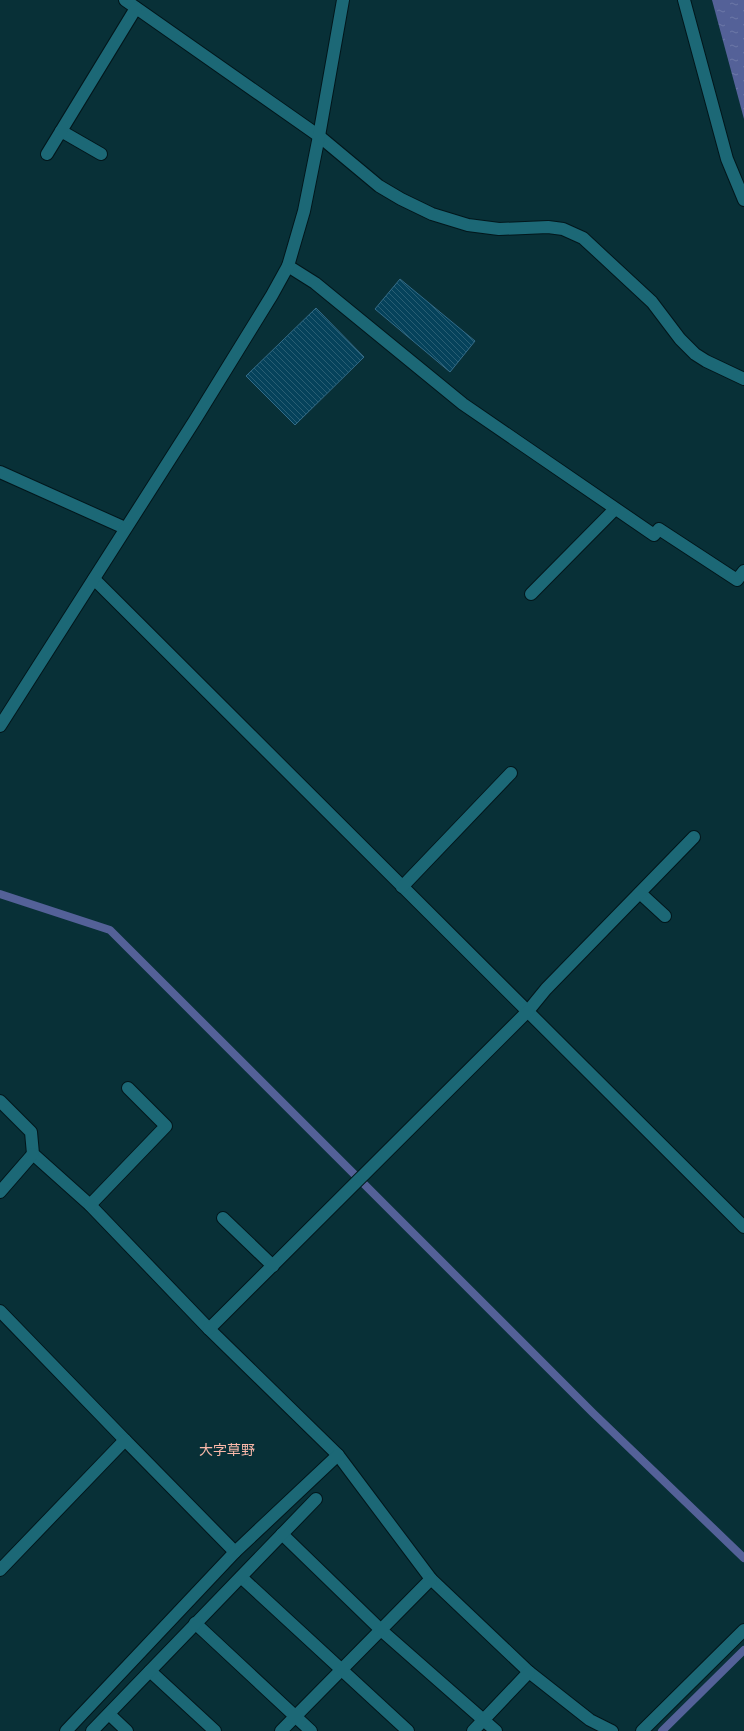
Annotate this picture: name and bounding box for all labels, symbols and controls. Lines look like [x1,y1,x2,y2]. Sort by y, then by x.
district label: 大字草野 [199,1439,255,1460]

